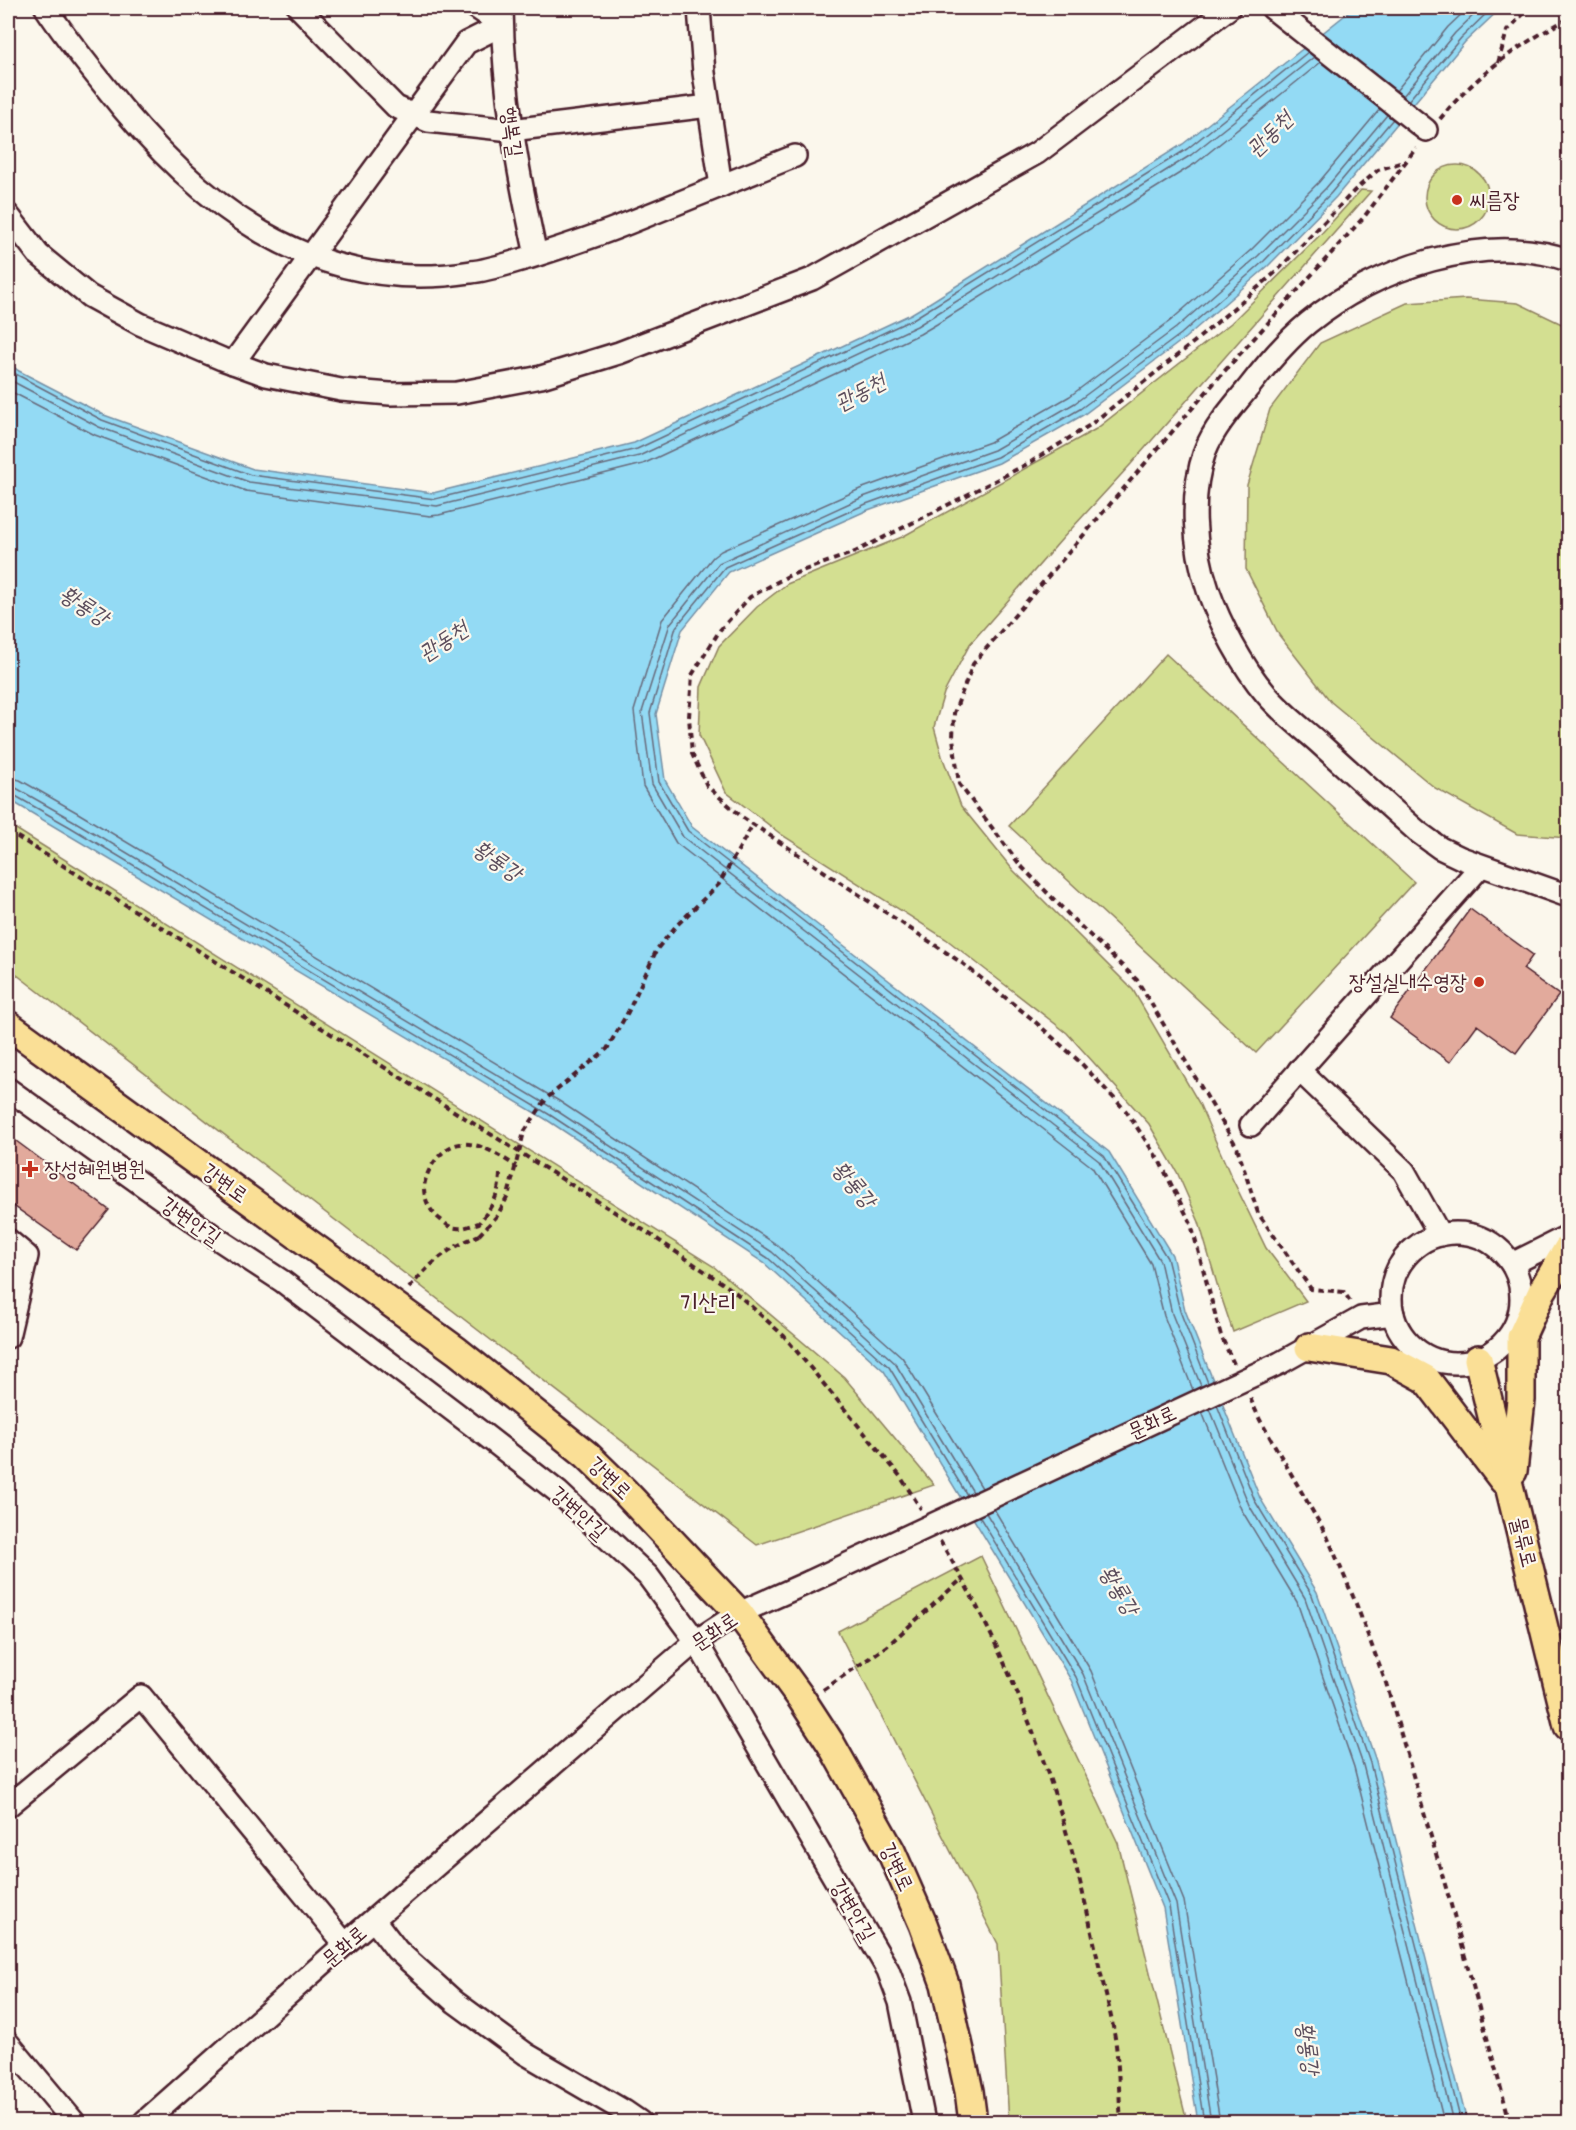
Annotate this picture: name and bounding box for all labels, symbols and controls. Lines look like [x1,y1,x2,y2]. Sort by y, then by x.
water label: 관동천 [1240,103,1302,164]
street label: 행복길 [494,105,529,159]
place label: 씨름장 [1469,186,1520,215]
marker: 씨름장 [1450,193,1464,207]
water label: 관동천 [830,365,893,418]
water label: 황룡강 [53,579,117,635]
water label: 관동천 [413,613,476,669]
water label: 황룡강 [466,833,530,890]
place label: 장설실내수영장 [1349,968,1467,997]
marker: 장설실내수영장 [1472,975,1486,989]
place label: 장성혜원병원 [44,1155,145,1184]
water label: 황룡강 [825,1155,884,1217]
street label: 강변로 [196,1157,254,1210]
marker: 장성혜원병원 [21,1160,39,1178]
street label: 강변안길 [155,1190,227,1253]
district label: 기산리 [679,1286,737,1320]
street label: 문화로 [1123,1399,1181,1446]
street label: 강변로 [581,1450,638,1506]
street label: 강변안길 [544,1480,614,1547]
street label: 물류로 [1503,1514,1544,1570]
water label: 황룡강 [1092,1560,1147,1623]
street label: 문화로 [685,1605,743,1658]
street label: 강변로 [873,1838,920,1896]
street label: 강변안길 [823,1874,882,1947]
street label: 문화로 [316,1919,373,1974]
water label: 황룡강 [1289,2020,1326,2079]

